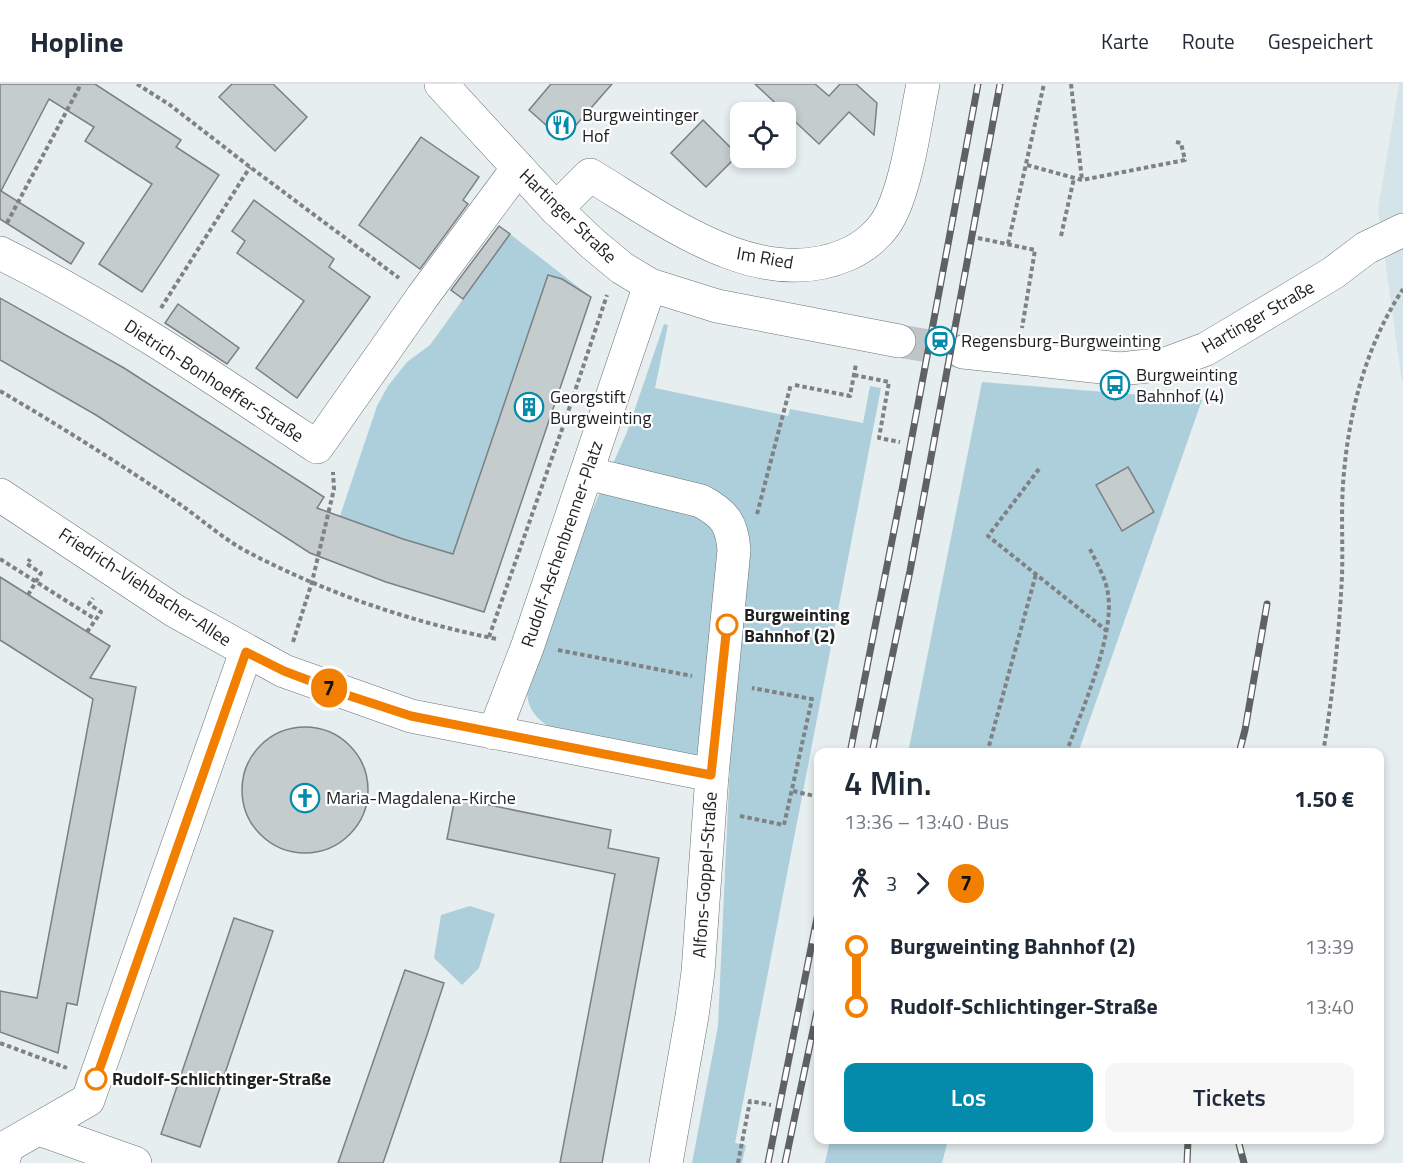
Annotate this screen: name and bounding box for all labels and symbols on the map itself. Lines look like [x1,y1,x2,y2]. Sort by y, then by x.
place label: Burgweintinger Hof [582,101,699,149]
restaurant icon: Burgweintinger Hof [545,109,577,141]
street label: Hartinger Straße [513,162,623,269]
street label: Im Ried [735,239,796,276]
street label: Hartinger Straße [1196,273,1319,360]
street label: Dietrich-Bonhoeffer-Straße [119,312,309,449]
station icon: Regensburg-Burgweinting [924,325,956,357]
place label: Regensburg-Burgweinting [961,327,1161,354]
place label: Burgweinting Bahnhof (4) [1136,361,1237,409]
bus stop icon: Burgweinting Bahnhof (4) [1099,369,1131,401]
place label: Georgstift Burgweinting [550,383,651,431]
building icon: Georgstift Burgweinting [513,391,545,423]
street label: Rudolf-Aschenbrenner-Platz [513,437,610,651]
street label: Friedrich-Viehbacher-Allee [53,520,237,653]
place label: Burgweinting Bahnhof (2) [744,601,850,649]
marker: Burgweinting Bahnhof (2) [716,614,738,636]
line badge: 7 [310,668,348,708]
church icon: Maria-Magdalena-Kirche [289,782,321,814]
place label: Maria-Magdalena-Kirche [326,784,516,811]
street label: Alfons-Goppel-Straße [685,791,724,959]
place label: Rudolf-Schlichtinger-Straße [112,1065,331,1092]
marker: Rudolf-Schlichtinger-Straße [85,1068,107,1090]

